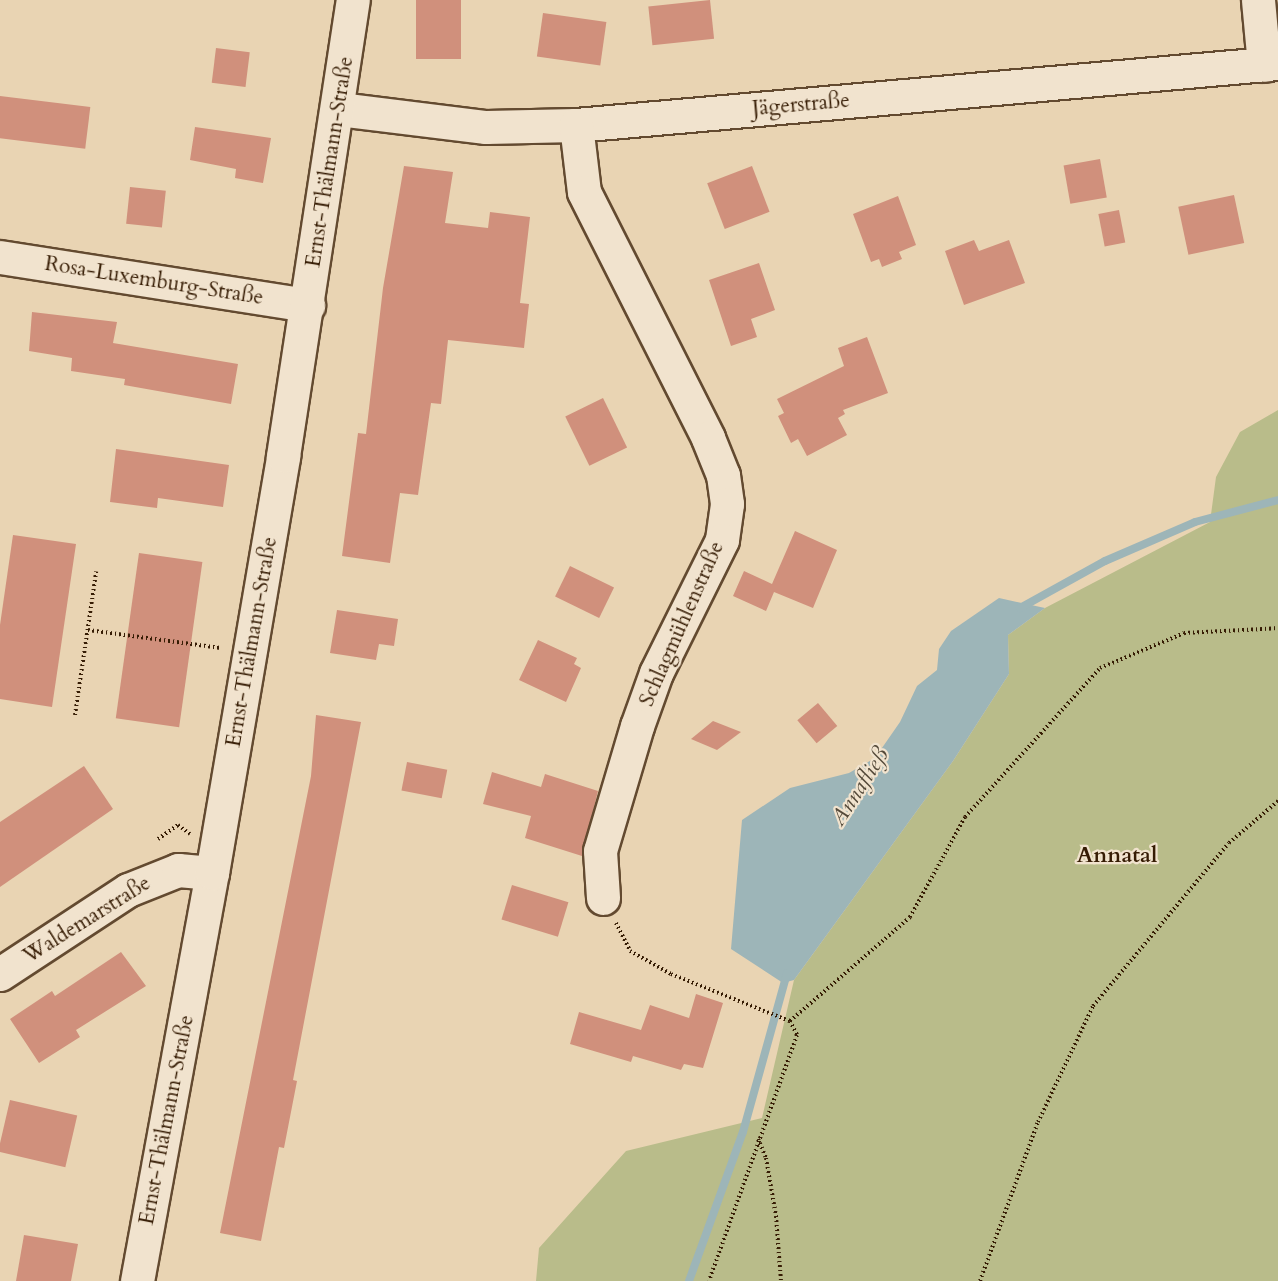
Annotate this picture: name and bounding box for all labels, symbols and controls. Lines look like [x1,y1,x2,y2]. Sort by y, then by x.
street label: Ernst-Thälmann-Straße [301,55,359,269]
street label: Jägerstraße [751,88,851,122]
street label: Rosa-Luxemburg-Straße [43,251,265,311]
street label: Ernst-Thälmann-Straße [221,535,283,749]
street label: Schlagmühlenstraße [634,538,730,710]
water label: Annafließ [825,743,895,831]
district label: Annatal [1077,843,1157,869]
street label: Waldemarstraße [19,871,155,969]
street label: Ernst-Thälmann-Straße [134,1013,200,1227]

